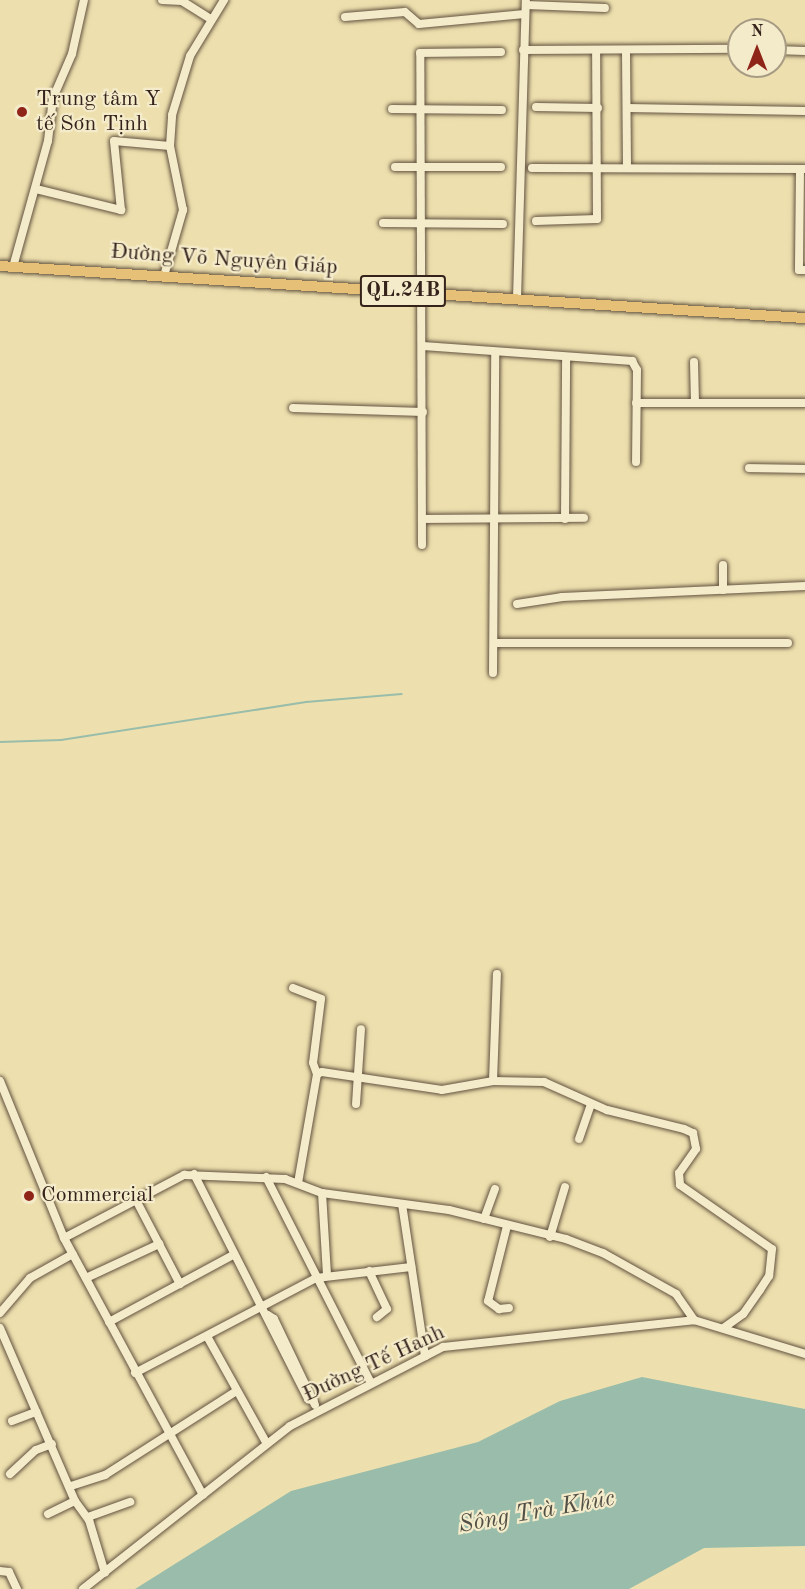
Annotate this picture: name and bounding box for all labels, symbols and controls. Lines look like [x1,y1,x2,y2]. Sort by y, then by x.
north arrow [727,18,787,78]
text: N [751,24,763,40]
place label: Trung tâm Y tế Sơn Tịnh [36,86,161,138]
marker: Trung tâm Y tế Sơn Tịnh [13,103,31,121]
street label: Đường Võ Nguyên Giáp [110,239,338,281]
road number: QL.24B [360,273,446,309]
place label: Commercial [41,1183,153,1209]
marker: Commercial [22,1189,36,1203]
street label: Đường Tế Hanh [299,1320,449,1408]
water label: Sông Trà Khúc [456,1485,618,1541]

